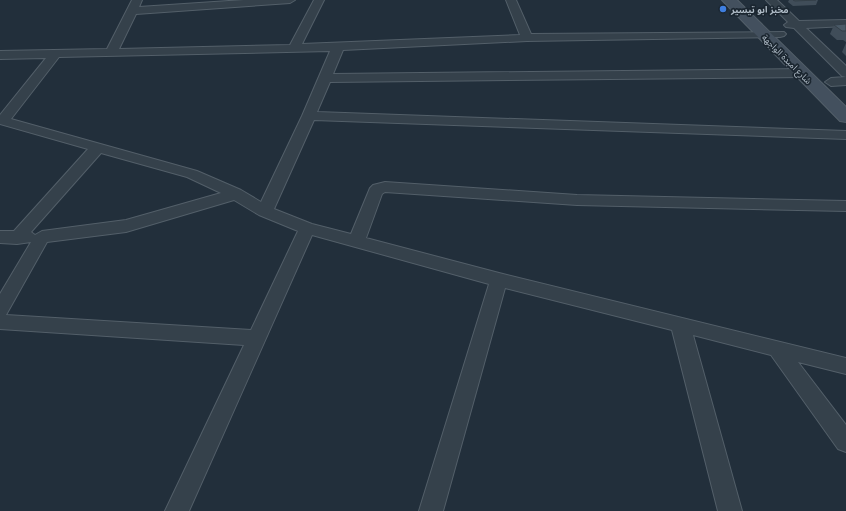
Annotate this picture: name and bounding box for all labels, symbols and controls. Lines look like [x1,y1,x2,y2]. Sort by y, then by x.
marker: مخبز ابو تيسير [718,4,728,14]
place label: مخبز ابو تيسير [730,4,789,16]
street label: شارع امبدة الواجهة [758,32,814,88]

